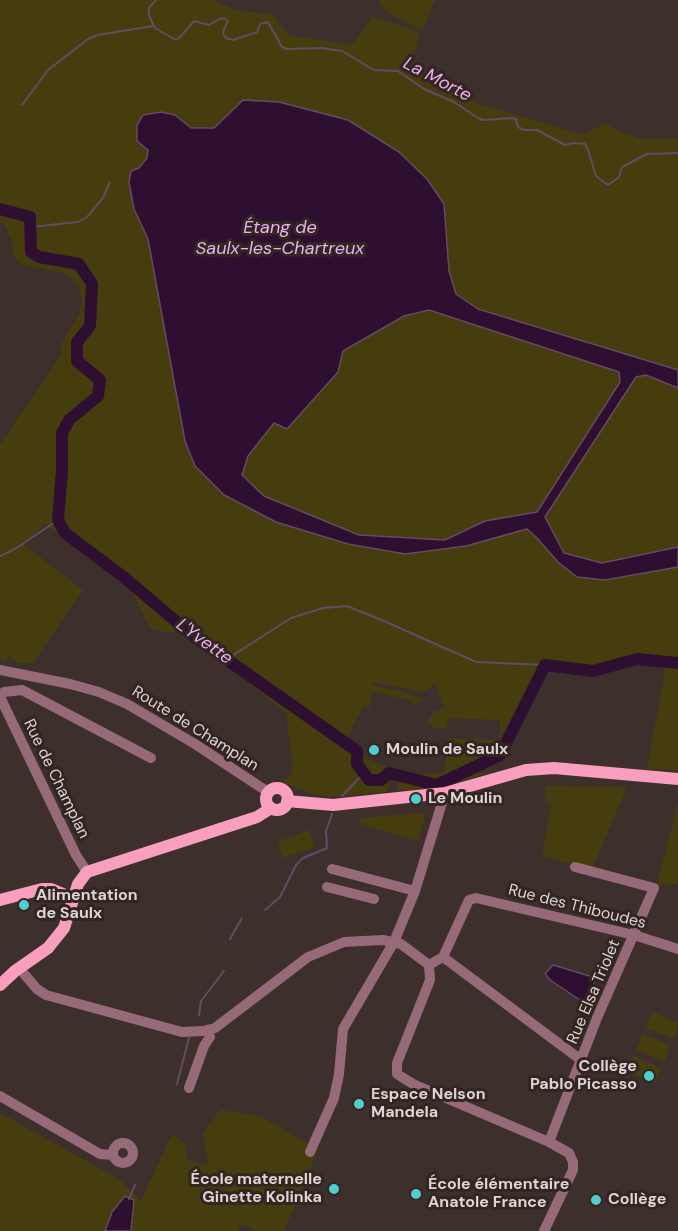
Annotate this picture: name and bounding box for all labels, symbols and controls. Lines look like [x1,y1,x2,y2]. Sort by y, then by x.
water label: La Morte [399,53,475,107]
water label: Étang de Saulx-les-Chartreux [196,217,364,260]
water label: L'Yvette [172,614,236,670]
street label: Route de Champlan [128,682,262,776]
street label: Rue de Champlan [19,716,93,842]
place label: Moulin de Saulx [386,740,508,760]
marker: Moulin de Saulx [367,743,381,757]
place label: Le Moulin [428,789,502,809]
marker: Le Moulin [409,792,423,806]
street label: Rue des Thiboudes [506,881,648,933]
place label: Alimentation de Saulx [36,886,138,924]
marker: Alimentation de Saulx [17,898,31,912]
street label: Rue Elsa Triolet [563,937,625,1047]
place label: Collège Pablo Picasso [530,1057,637,1095]
marker: Collège Pablo Picasso [642,1069,656,1083]
place label: Espace Nelson Mandela [371,1085,486,1123]
marker: Espace Nelson Mandela [352,1097,366,1111]
place label: École maternelle Ginette Kolinka [191,1170,322,1208]
place label: École élémentaire Anatole France [428,1175,569,1213]
marker: École maternelle Ginette Kolinka [327,1182,341,1196]
marker: École élémentaire Anatole France [409,1187,423,1201]
place label: Collège [608,1190,666,1210]
marker: Collège [589,1193,603,1207]

